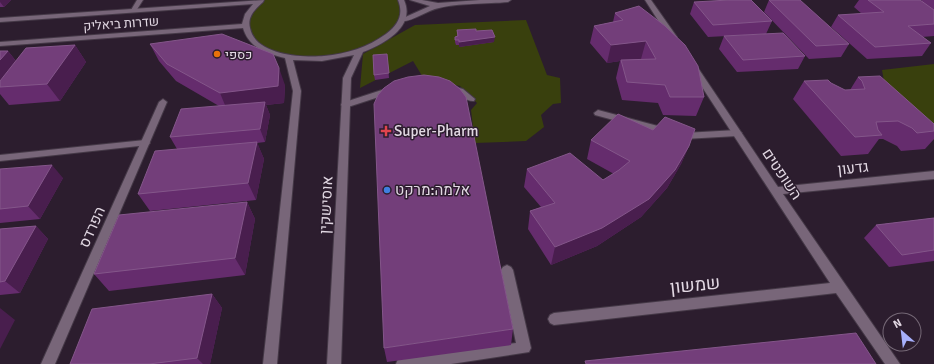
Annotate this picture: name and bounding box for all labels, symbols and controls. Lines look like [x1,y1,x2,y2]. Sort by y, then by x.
street label: שדרות ביאליק [83,13,160,35]
place label: כספי [225,47,252,63]
marker: כספי [212,49,222,59]
place label: Super-Pharm [394,122,479,140]
marker: Super-Pharm [381,126,391,136]
street label: השופטים [758,145,806,203]
street label: גדעון [837,157,870,179]
street label: אוסישקין [315,175,337,235]
place label: אלמה:מרקט [395,181,470,199]
marker: אלמה:מרקט [382,185,392,195]
street label: הפרדס [75,204,109,250]
street label: שמשון [669,271,721,299]
north arrow [882,312,922,352]
text: N [891,316,904,331]

